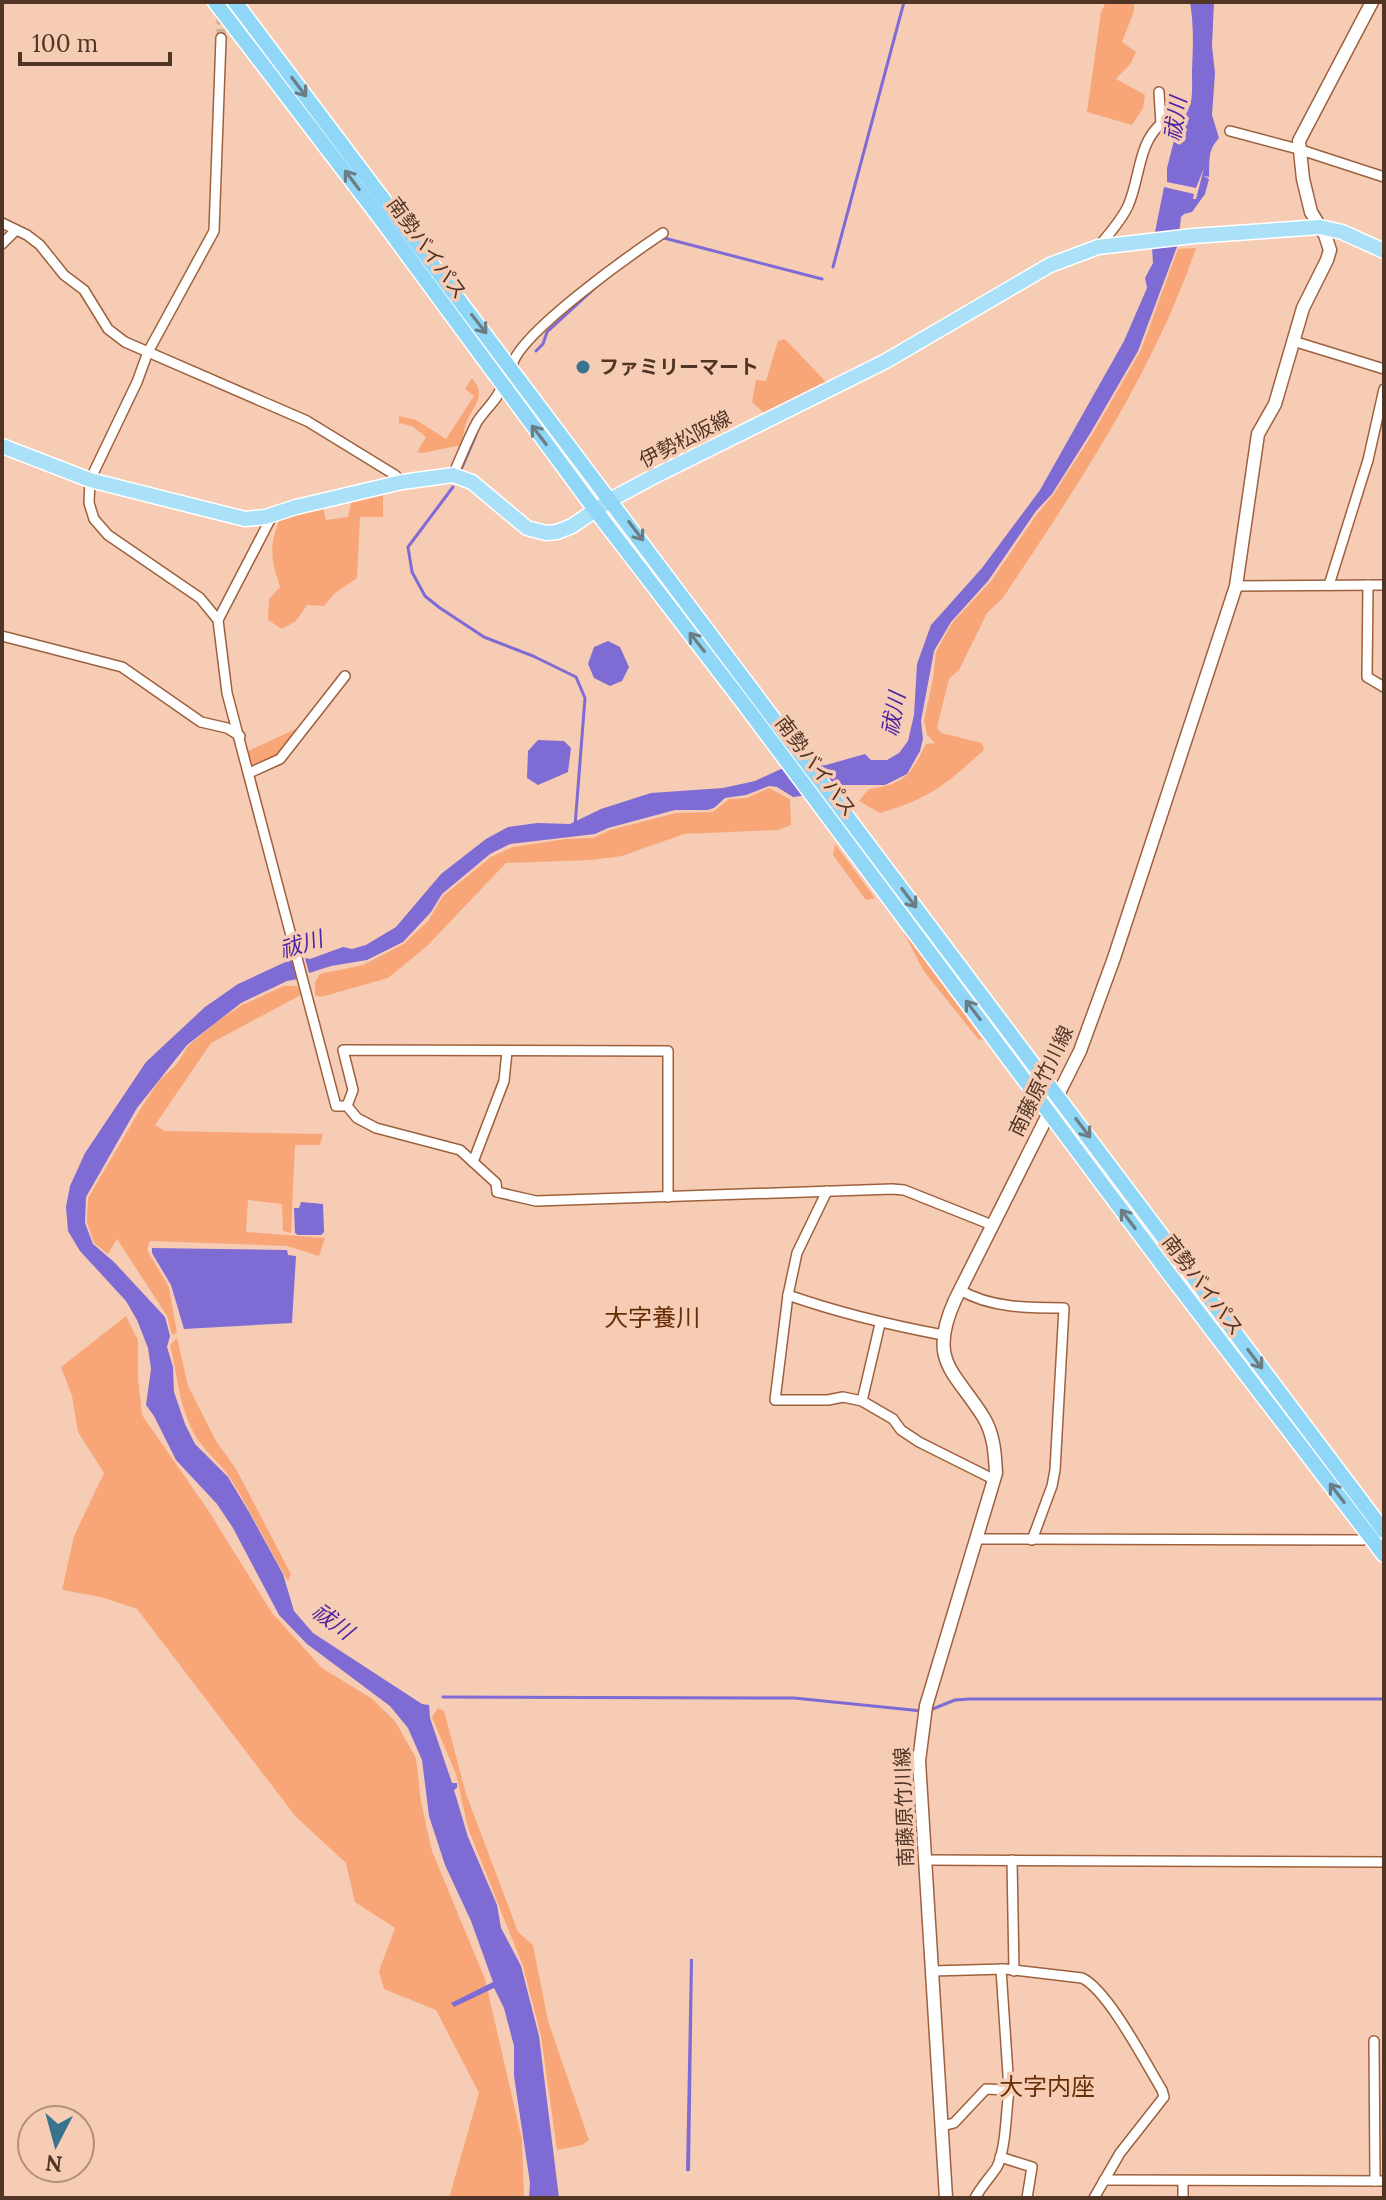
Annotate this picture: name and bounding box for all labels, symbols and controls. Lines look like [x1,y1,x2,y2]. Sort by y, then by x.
scale bar [20,16,170,66]
text: 100 m [32,28,98,59]
one-way arrow [290,76,307,97]
water label: 祓川 [1158,93,1192,143]
one-way arrow [344,170,360,192]
street label: 南勢バイパス [382,192,473,303]
one-way arrow [471,313,488,334]
place label: ファミリーマート [599,354,759,379]
marker: ファミリーマート [574,358,592,376]
street label: 伊勢松阪線 [635,405,735,472]
one-way arrow [531,425,548,446]
one-way arrow [627,520,644,541]
one-way arrow [688,632,705,653]
water label: 祓川 [875,688,911,738]
street label: 南勢バイパス [770,710,862,821]
one-way arrow [901,887,918,908]
water label: 祓川 [276,924,328,964]
one-way arrow [965,1000,982,1021]
street label: 南藤原竹川線 [1003,1021,1078,1140]
one-way arrow [1074,1117,1091,1138]
one-way arrow [1120,1208,1137,1230]
street label: 南勢バイパス [1157,1229,1249,1340]
district label: 大字養川 [604,1302,700,1333]
one-way arrow [1247,1348,1264,1369]
one-way arrow [1328,1482,1345,1504]
water label: 祓川 [307,1597,361,1646]
street label: 南藤原竹川線 [889,1747,918,1867]
district label: 大字内座 [999,2071,1095,2102]
north arrow [16,2104,96,2184]
text: N [44,2149,64,2179]

